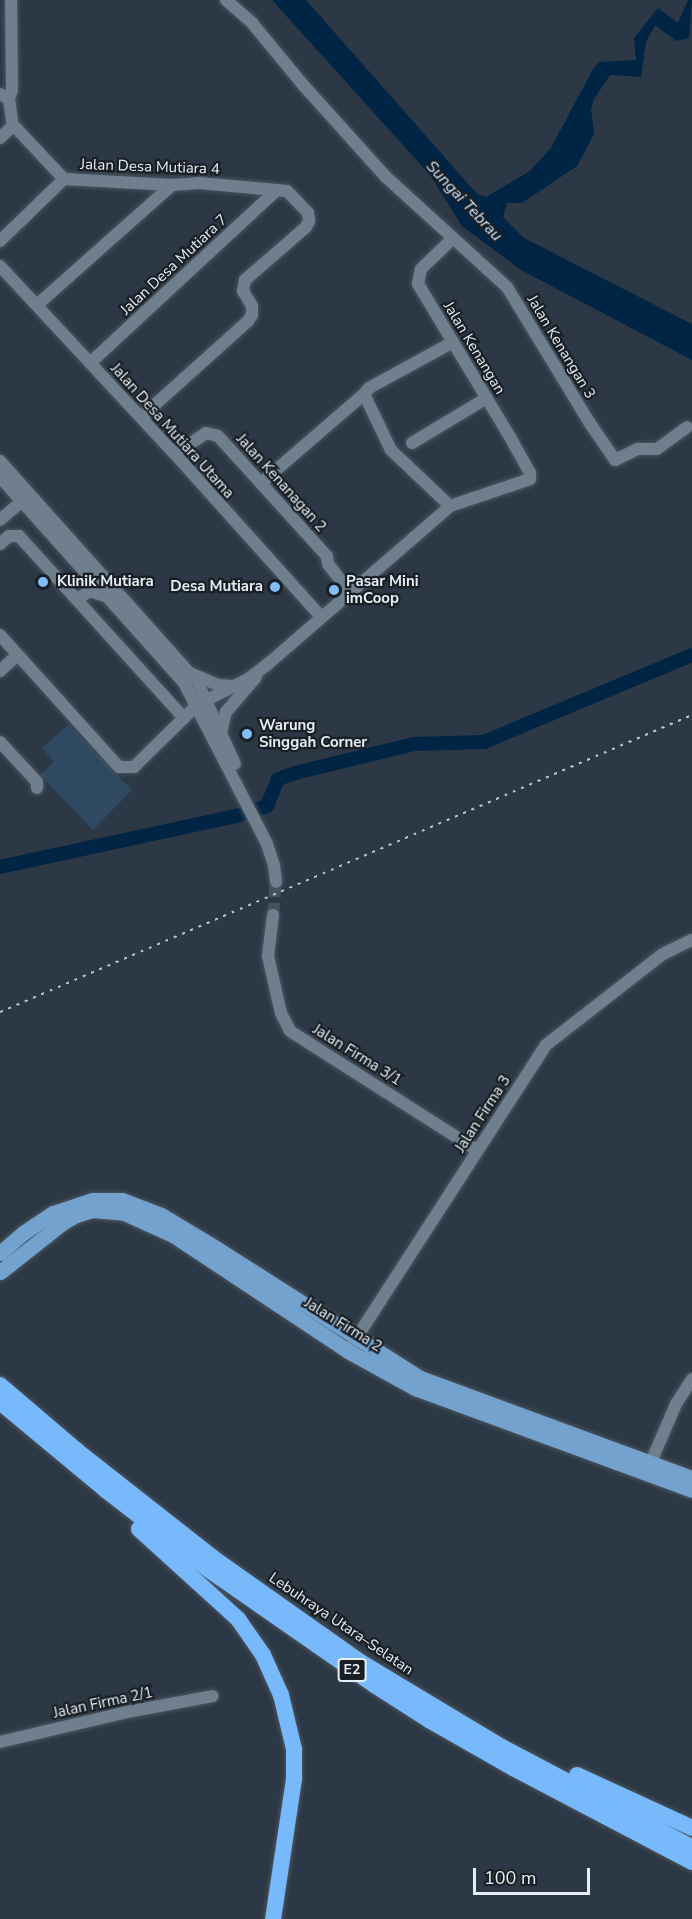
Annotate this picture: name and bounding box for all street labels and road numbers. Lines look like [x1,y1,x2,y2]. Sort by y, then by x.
street label: Jalan Desa Mutiara 4 [80,156,220,178]
street label: Jalan Desa Mutiara 7 [117,211,231,319]
street label: Jalan Kenangan 3 [523,292,599,402]
street label: Jalan Kenangan [439,298,509,398]
street label: Jalan Desa Mutiara Utama [107,360,237,502]
street label: Jalan Kenanagan 2 [232,430,330,536]
street label: Jalan Firma 3/1 [309,1020,405,1090]
street label: Jalan Firma 3 [451,1072,515,1156]
street label: Jalan Firma 2 [301,1294,385,1356]
street label: Lebuhraya Utara–Selatan [265,1569,417,1679]
road number: E2 [337,1659,367,1681]
street label: Jalan Firma 2/1 [51,1684,155,1722]

